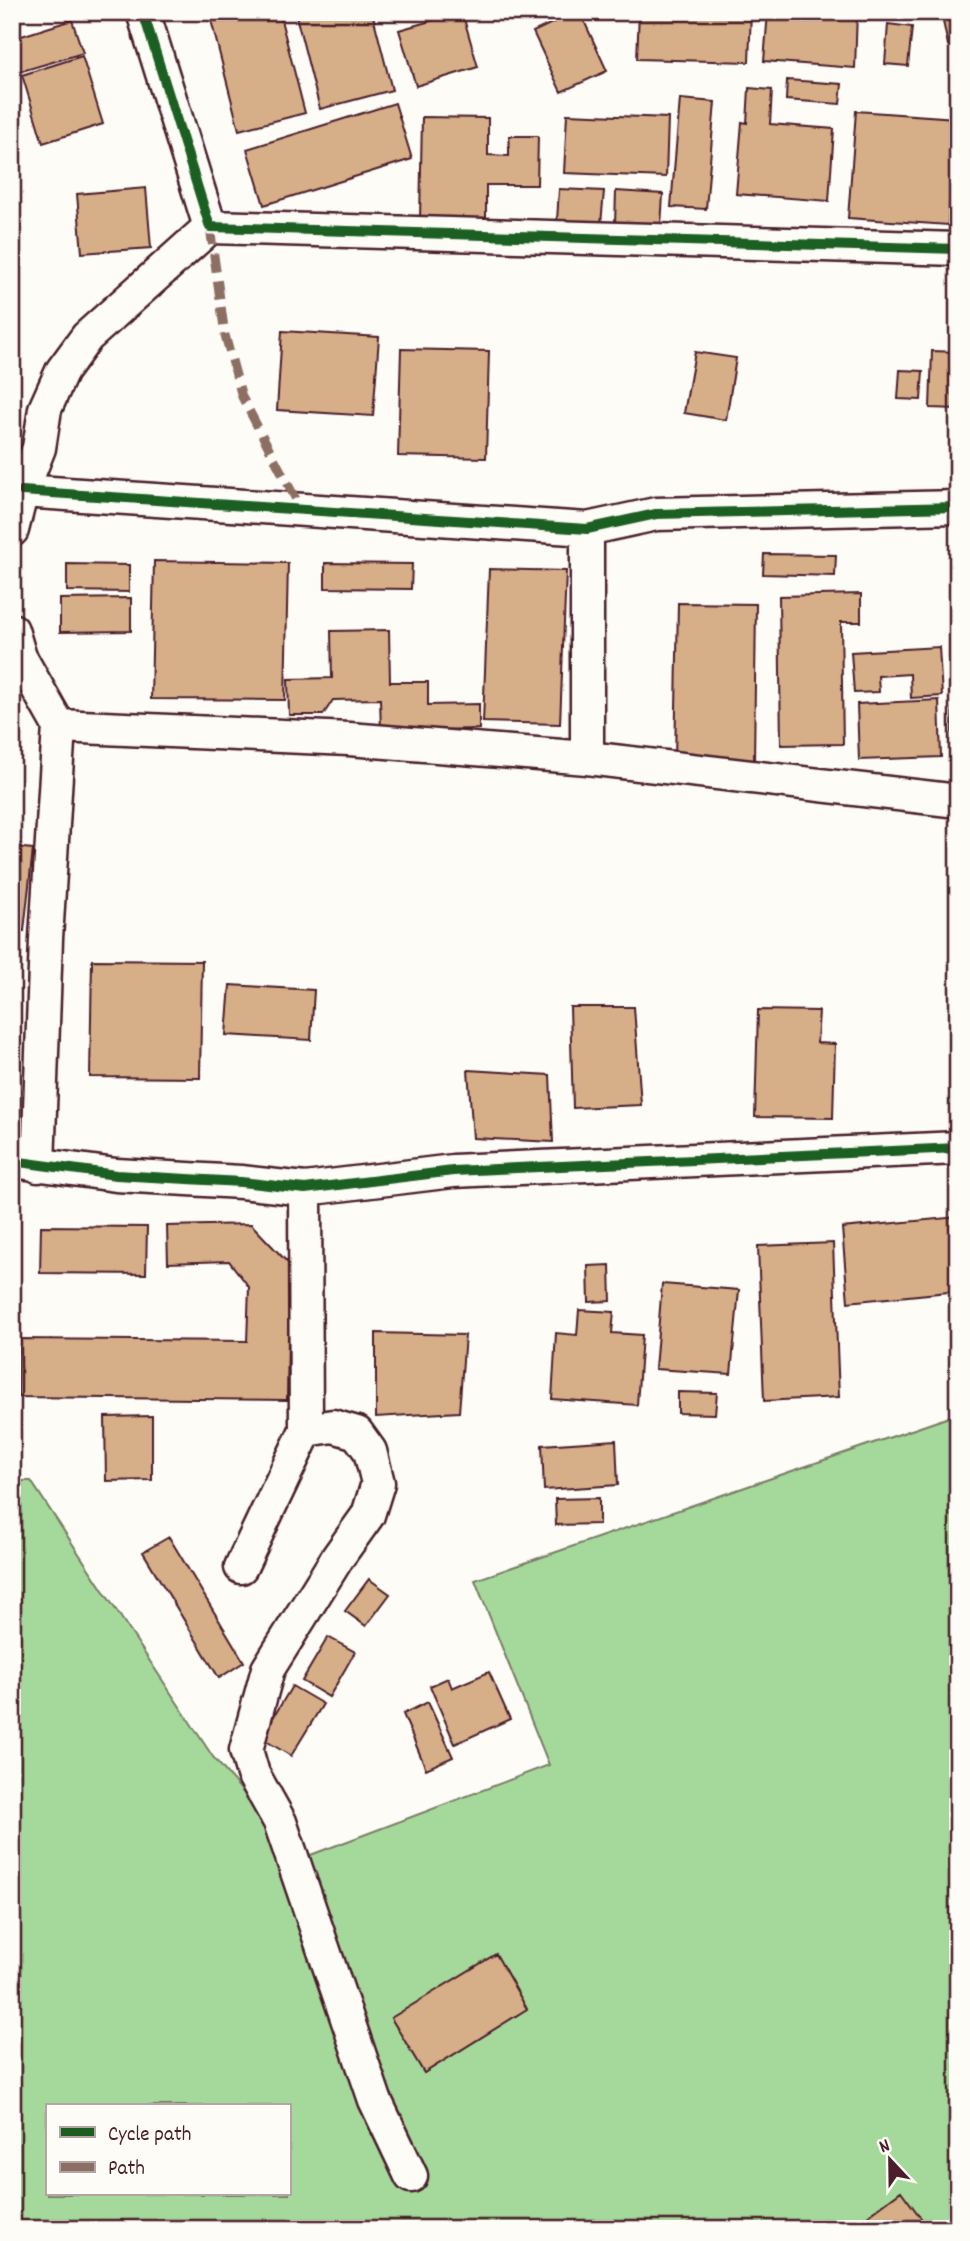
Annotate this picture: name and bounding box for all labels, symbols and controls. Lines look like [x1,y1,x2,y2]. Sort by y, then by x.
legend [46,2104,290,2196]
text: Cycle path [108,2121,191,2151]
north arrow [855,2126,925,2196]
text: N [876,2133,894,2162]
text: Path [108,2155,145,2185]

